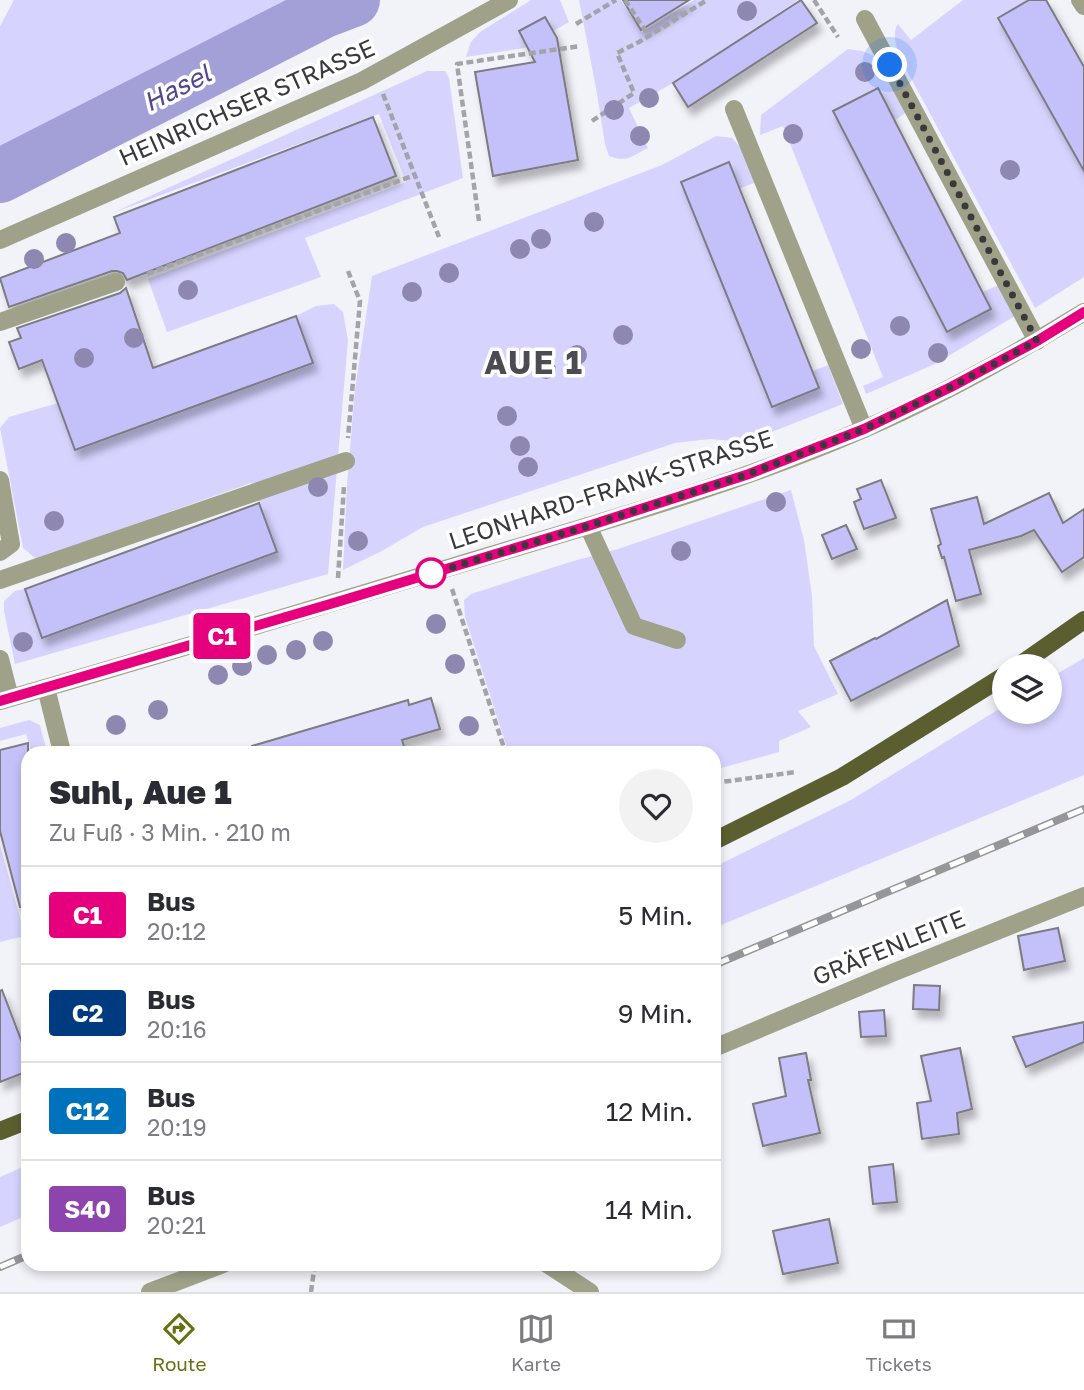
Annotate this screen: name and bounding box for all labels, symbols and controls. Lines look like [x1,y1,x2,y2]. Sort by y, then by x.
street label: HEINRICHSER STRASSE [114,32,379,171]
your location [872,47,907,82]
water label: Hasel [138,57,217,118]
district label: AUE 1 [484,343,584,381]
street label: LEONHARD-FRANK-STRASSE [445,422,776,555]
unlabelled marker [416,558,446,588]
line badge: C1 [190,613,254,659]
text: C1 [207,621,237,650]
map controls [992,654,1062,724]
button: layers [992,654,1062,724]
button: heart [619,769,693,843]
text: Suhl, Aue 1 [49,772,232,811]
text: Zu Fuß · 3 Min. · 210 m [49,818,291,846]
text: Bus [147,886,195,917]
text: C1 [73,900,102,929]
text: 5 Min. [618,900,693,931]
street label: GRÄFENLEITE [808,903,969,990]
text: 20:12 [147,917,206,945]
text: Bus [147,984,195,1015]
text: C2 [72,998,103,1027]
text: 9 Min. [618,998,693,1029]
text: 20:16 [147,1015,207,1043]
text: Bus [147,1082,195,1113]
text: C12 [65,1096,110,1125]
text: 12 Min. [606,1096,693,1127]
text: 20:19 [147,1113,207,1141]
text: Bus [147,1180,195,1211]
text: S40 [64,1194,111,1223]
text: 14 Min. [605,1194,693,1225]
text: 20:21 [147,1211,206,1239]
tab: Route [152,1310,206,1375]
tab: Karte [511,1310,561,1375]
tab: Tickets [865,1310,932,1375]

